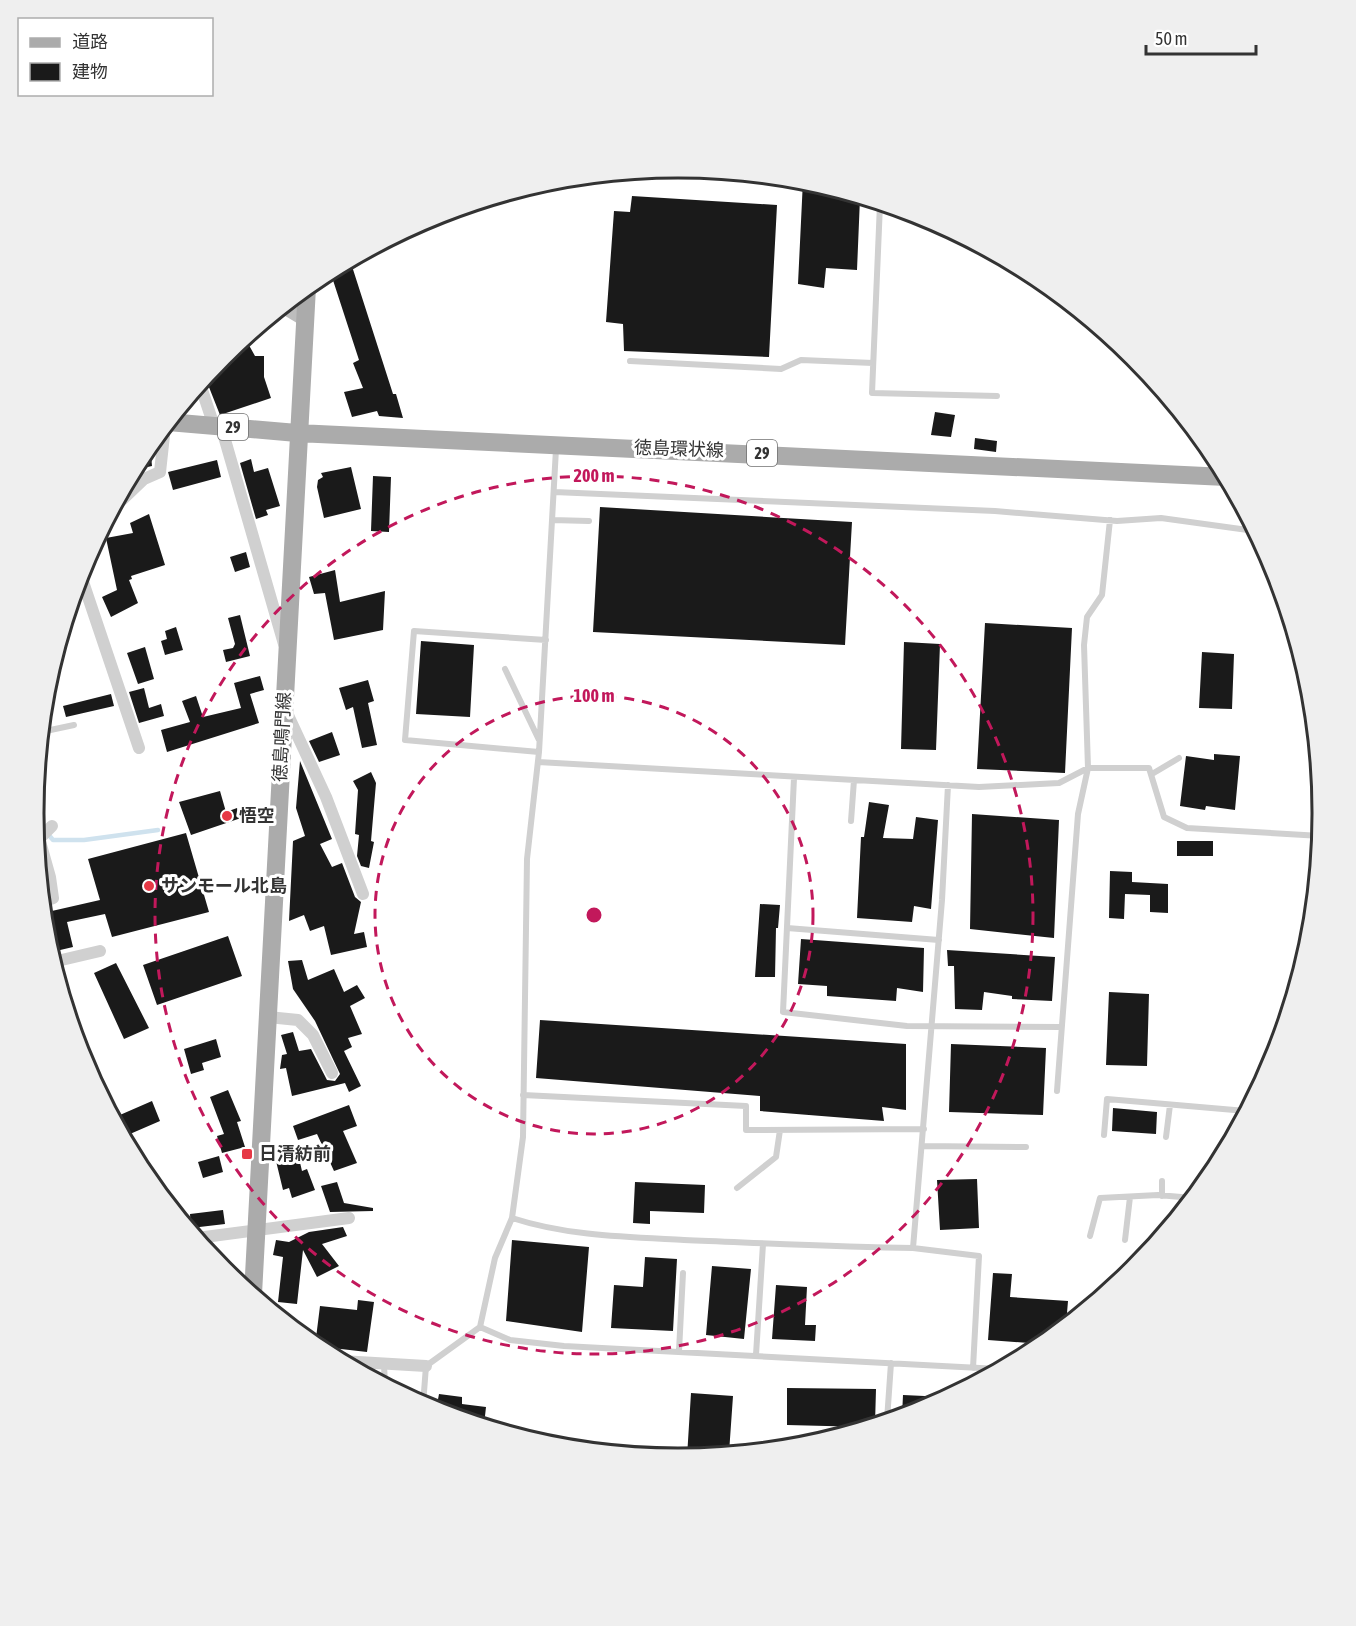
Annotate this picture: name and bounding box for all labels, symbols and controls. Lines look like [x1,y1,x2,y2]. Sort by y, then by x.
legend [18,18,213,96]
scale bar [1146,18,1256,56]
text: 50 m [1155,28,1187,49]
text: 道路 [72,31,108,52]
text: 建物 [72,61,108,82]
road number: 29 [218,414,248,440]
street label: 徳島環状線 [634,436,724,461]
road number: 29 [747,440,777,466]
text: 200 m [574,465,614,486]
text: 100 m [574,685,614,706]
street label: 徳島鳴門線 [269,691,294,782]
place label: 悟空 [239,805,275,826]
marker: 悟空 [220,809,234,823]
place label: サンモール北島 [161,875,287,896]
marker: サンモール北島 [142,879,156,893]
centre of rings [584,905,604,925]
place label: 日清紡前 [259,1143,331,1164]
marker: 日清紡前 [240,1147,254,1161]

